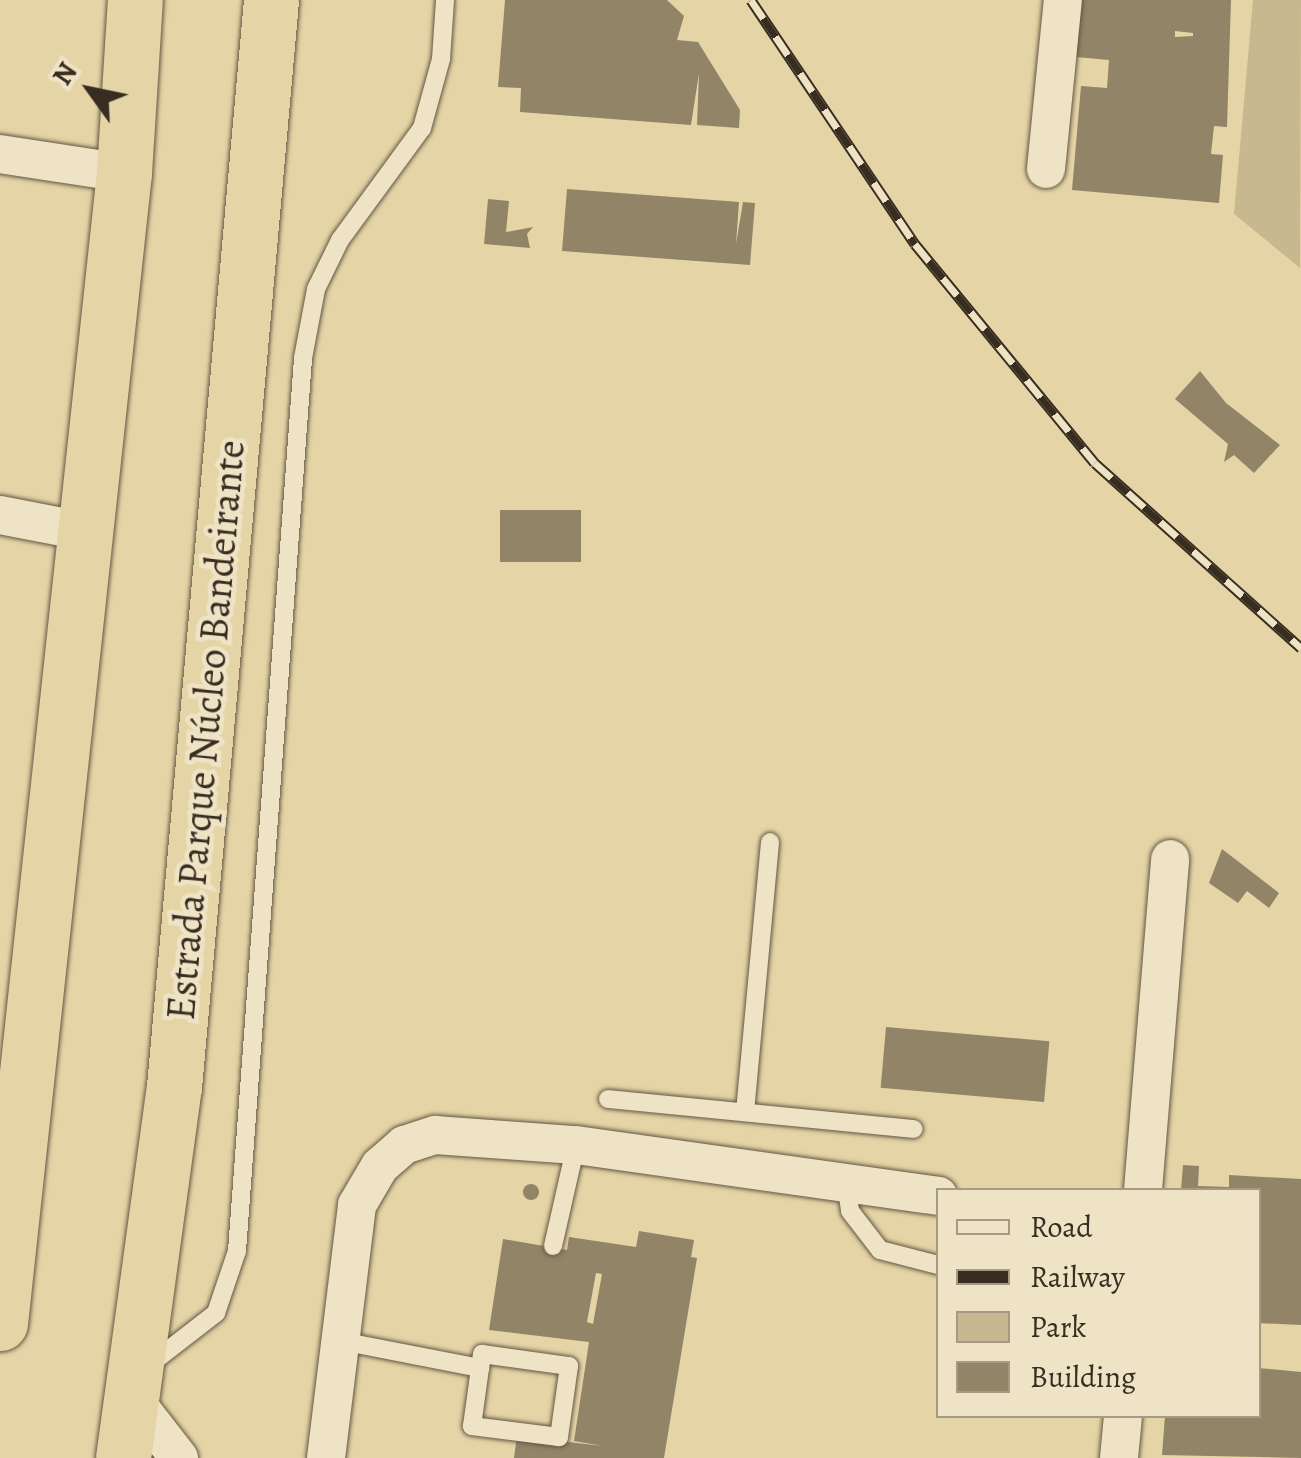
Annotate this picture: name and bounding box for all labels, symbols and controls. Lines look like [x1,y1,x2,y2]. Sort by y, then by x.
north arrow [40,40,140,140]
text: N [43,55,86,93]
street label: Estrada Parque Núcleo Bandeirante [157,438,255,1022]
legend [936,1188,1261,1418]
text: Road [1030,1207,1092,1247]
text: Railway [1030,1257,1125,1297]
text: Park [1030,1307,1086,1347]
text: Building [1030,1357,1136,1397]

